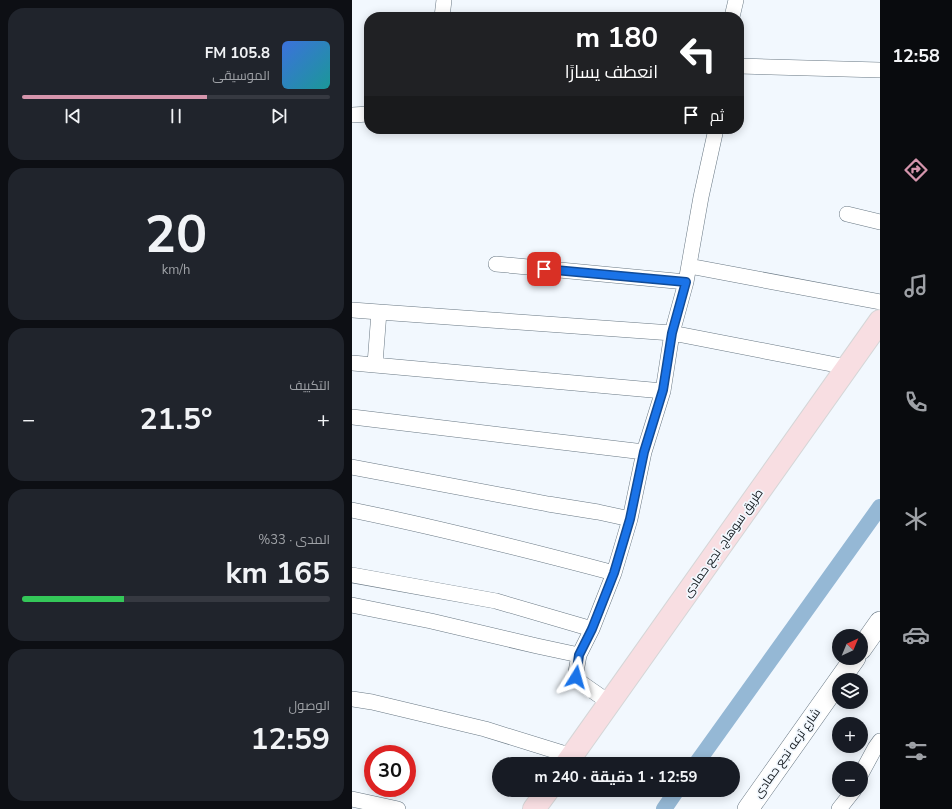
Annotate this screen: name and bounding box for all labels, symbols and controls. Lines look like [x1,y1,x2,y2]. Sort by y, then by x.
text: 180 m [575,19,658,57]
icon: left [672,28,724,80]
text: 105.8 FM [205,43,270,63]
text: 12:58 [892,44,940,68]
text: انعطف يسارًا [565,60,658,84]
text: الموسيقى [212,67,270,85]
icon: arrive [680,104,702,126]
icon: previous [62,105,84,127]
icon: pause [165,105,187,127]
icon: next [268,105,290,127]
text: ثم [710,106,724,126]
icon: directions [902,156,930,184]
text: 20 [145,199,207,270]
pin [527,252,561,286]
icon: arrive [533,258,555,280]
text: km/h [162,261,190,279]
icon: music [902,272,930,300]
text: التكييف [289,377,330,395]
icon: phone [902,388,930,416]
text: 21.5° [140,399,212,440]
text: − [22,405,35,435]
text: + [317,405,330,435]
street label: طريق سوهاج, نجع حمادى [679,485,767,601]
icon: climate [902,505,930,533]
text: المدى · 33% [258,531,330,549]
text: 165 km [226,553,330,594]
icon: car [902,621,930,649]
north arrow [832,629,868,665]
map controls [832,629,868,797]
position arrow [555,656,597,698]
button: layers [832,673,868,709]
text: الوصول [289,697,330,715]
street label: شارع ترعه نجع حمادى [750,705,824,801]
button: + [832,717,868,753]
text: 12:59 [251,719,330,760]
icon: filters [902,737,930,765]
speed limit sign: 30 [364,745,416,797]
button: − [832,761,868,797]
text: 12:59 · 1 دقيقة · 240 m [534,767,698,787]

